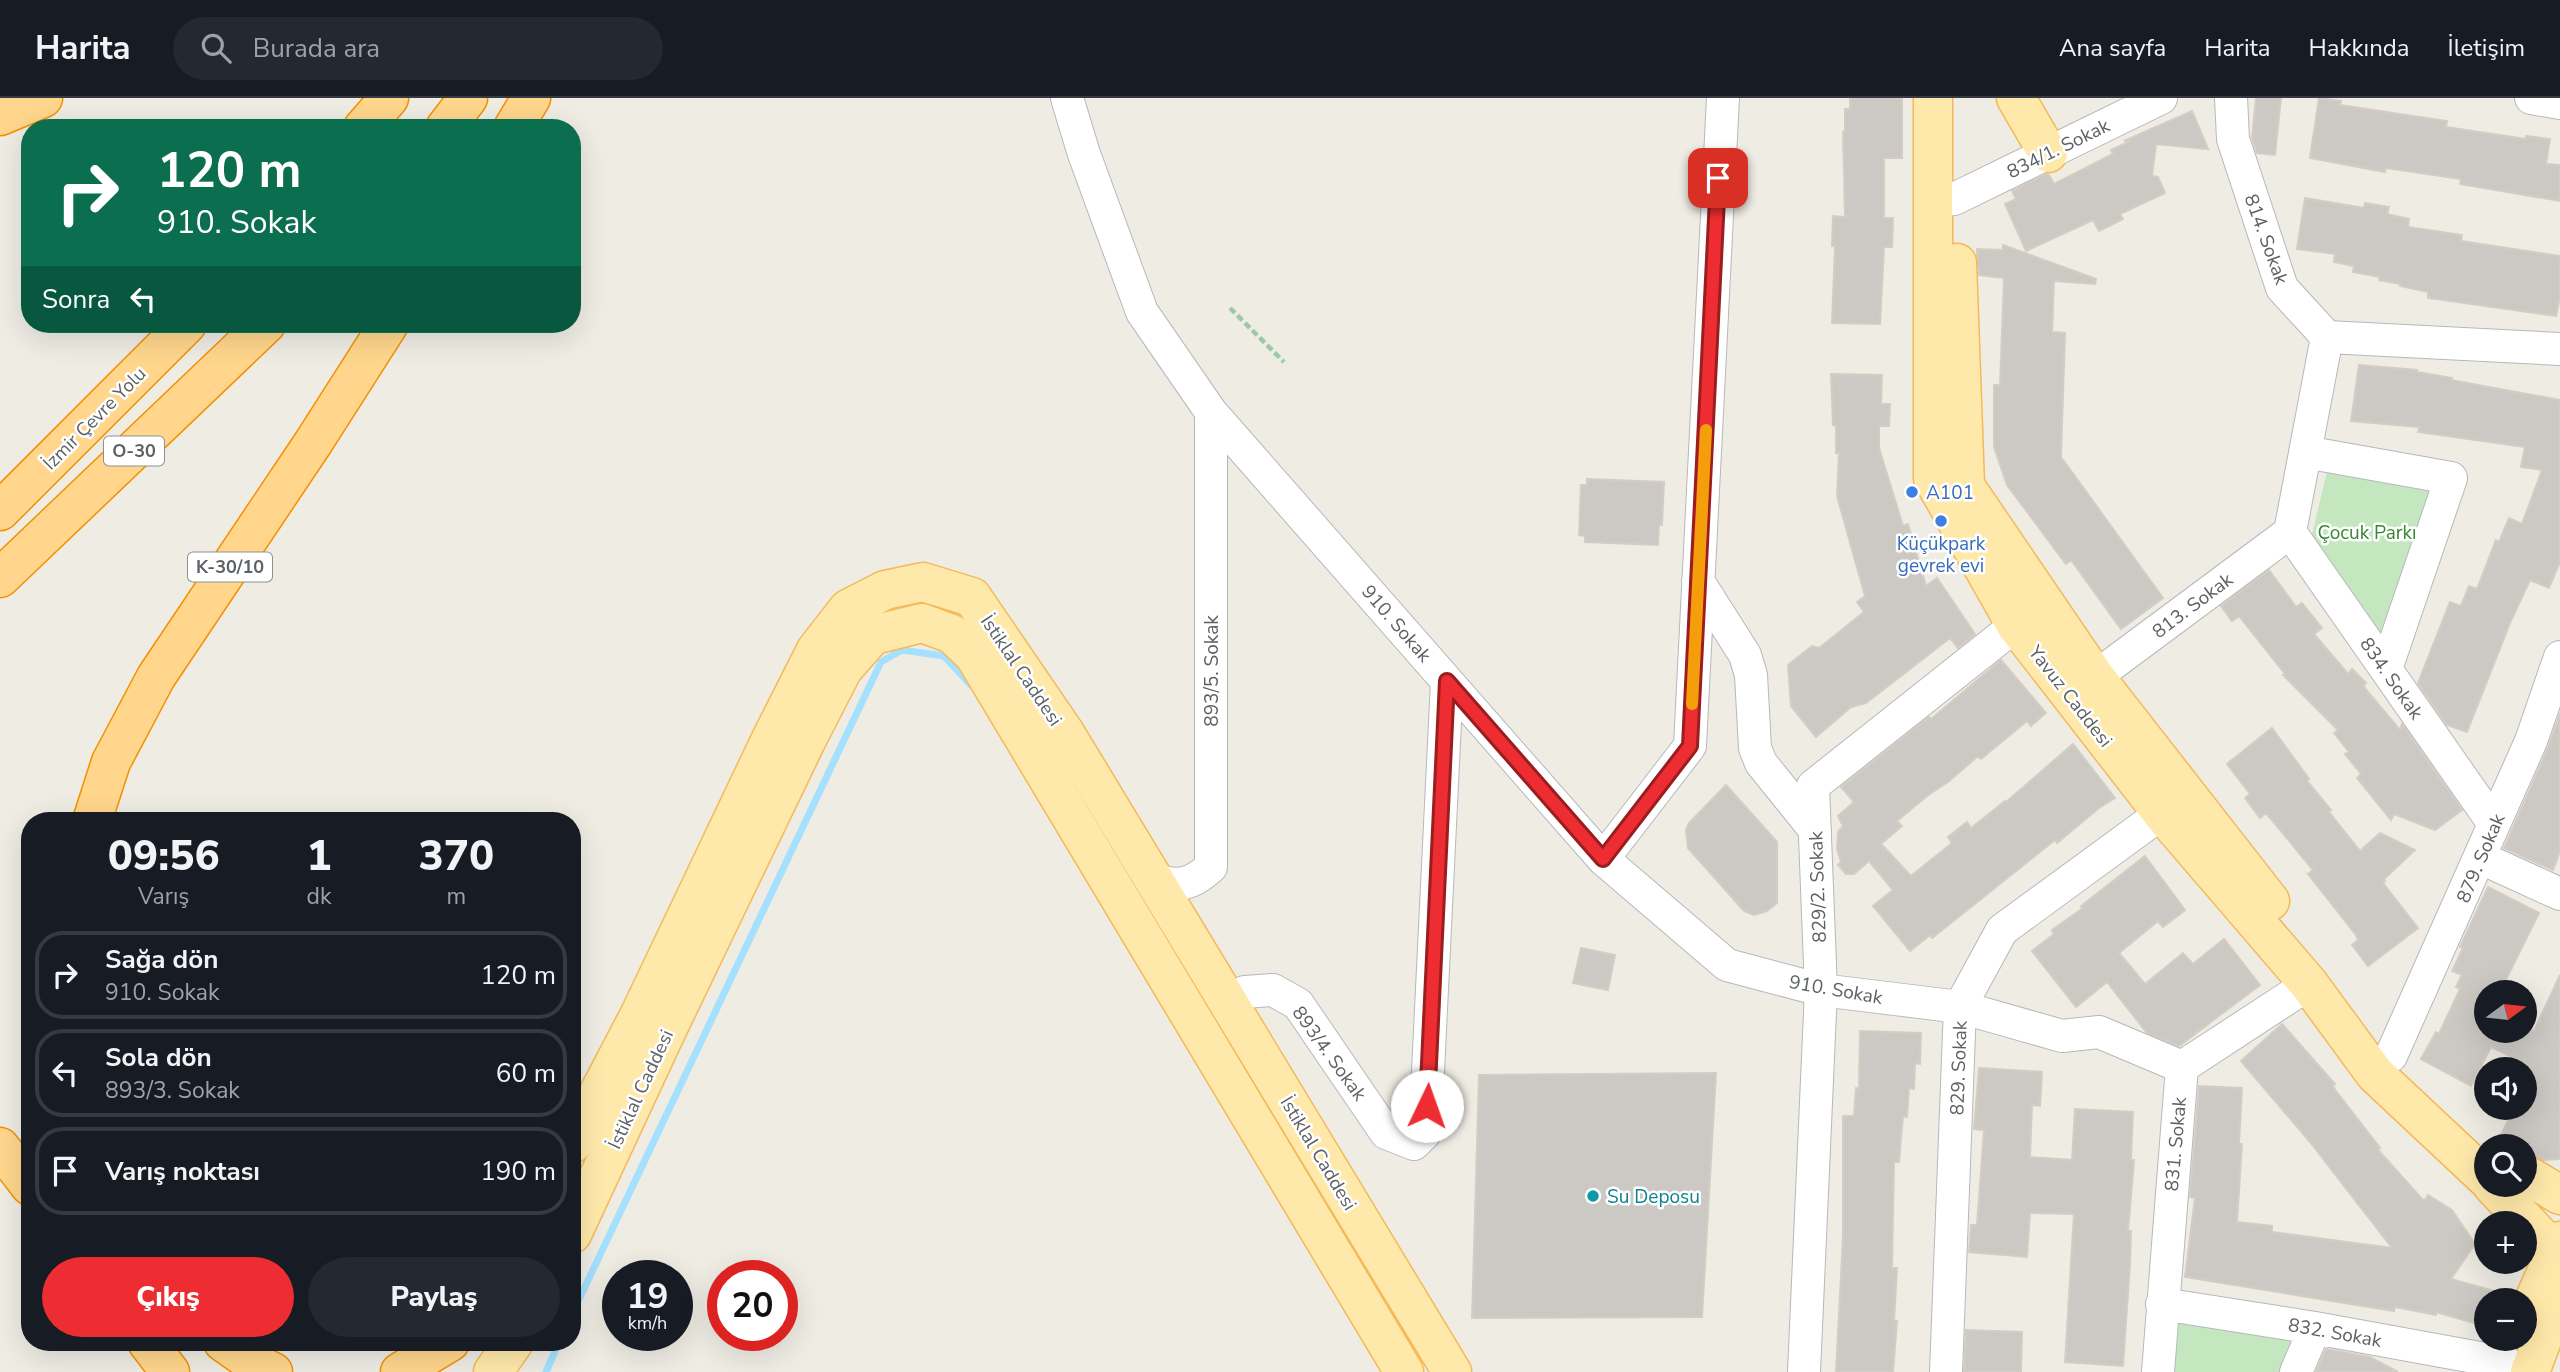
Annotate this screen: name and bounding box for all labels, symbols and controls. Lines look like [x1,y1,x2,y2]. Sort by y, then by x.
search box [173,17,663,80]
text: Harita [35,26,131,71]
icon: search [197,29,235,67]
text: Burada ara [253,31,380,66]
text: Ana sayfa [2059,32,2166,64]
text: Harita [2204,32,2271,64]
text: Hakkında [2309,32,2409,64]
text: İletişim [2447,32,2525,64]
street label: 834/1. Sokak [2003,113,2115,185]
text: 120 m [157,137,301,204]
icon: right [42,147,133,238]
pin [1688,148,1748,208]
icon: arrive [1699,159,1737,197]
street label: 814. Sokak [2238,190,2295,289]
text: 910. Sokak [157,201,316,244]
icon: left [124,280,162,318]
text: Sonra [42,282,110,317]
street label: İzmir Çevre Yolu [37,361,152,476]
road number: O-30 [104,436,164,466]
place label: A101 [1926,480,1974,506]
marker: A101 [1904,484,1920,500]
marker: Küçükpark gevrek evi [1933,513,1949,529]
park label: Çocuk Parkı [2318,520,2416,546]
place label: Küçükpark gevrek evi [1897,531,1986,579]
road number: K-30/10 [188,552,272,582]
street label: 813. Sokak [2147,567,2239,645]
street label: 910. Sokak [1355,579,1437,668]
street label: İstiklal Caddesi [974,610,1068,731]
street label: 893/5. Sokak [1199,615,1225,727]
street label: 834. Sokak [2353,632,2429,725]
street label: Yavuz Caddesi [2022,640,2118,753]
street label: 879. Sokak [2450,809,2512,907]
text: 09:56 [108,828,220,885]
text: 1 [306,828,332,885]
text: 370 [419,828,494,885]
street label: 829/2. Sokak [1803,830,1833,943]
text: Varış [138,881,189,912]
text: dk [307,881,332,912]
text: m [446,881,466,912]
text: Sağa dön [105,942,218,977]
icon: right [46,956,84,994]
text: 120 m [480,958,556,993]
street label: 910. Sokak [1787,969,1885,1011]
text: 910. Sokak [105,977,220,1008]
north arrow [2474,980,2538,1043]
map controls [2474,980,2537,1351]
street label: 893/4. Sokak [1286,1001,1373,1107]
street label: 829. Sokak [1944,1020,1974,1116]
street label: İstiklal Caddesi [602,1025,680,1153]
text: Sola dön [105,1040,212,1075]
icon: left [46,1054,84,1092]
text: 60 m [496,1056,556,1091]
button: sound [2474,1057,2537,1120]
position arrow [1390,1069,1464,1143]
text: 893/3. Sokak [105,1075,240,1106]
street label: İstiklal Caddesi [1274,1092,1363,1216]
street label: 831. Sokak [2159,1095,2193,1192]
button: search [2474,1134,2537,1197]
icon: arrive [46,1152,84,1190]
text: Varış noktası [105,1154,260,1189]
text: 190 m [480,1154,556,1189]
place label: Su Deposu [1607,1184,1700,1210]
marker: Su Deposu [1585,1188,1601,1204]
button: + [2474,1211,2537,1274]
button: Çıkış [42,1257,294,1337]
button: Paylaş [308,1257,560,1337]
speed limit sign: 20 [707,1260,798,1351]
text: 19 [626,1273,669,1320]
button: − [2474,1288,2537,1351]
text: km/h [628,1311,667,1335]
street label: 832. Sokak [2286,1312,2384,1354]

